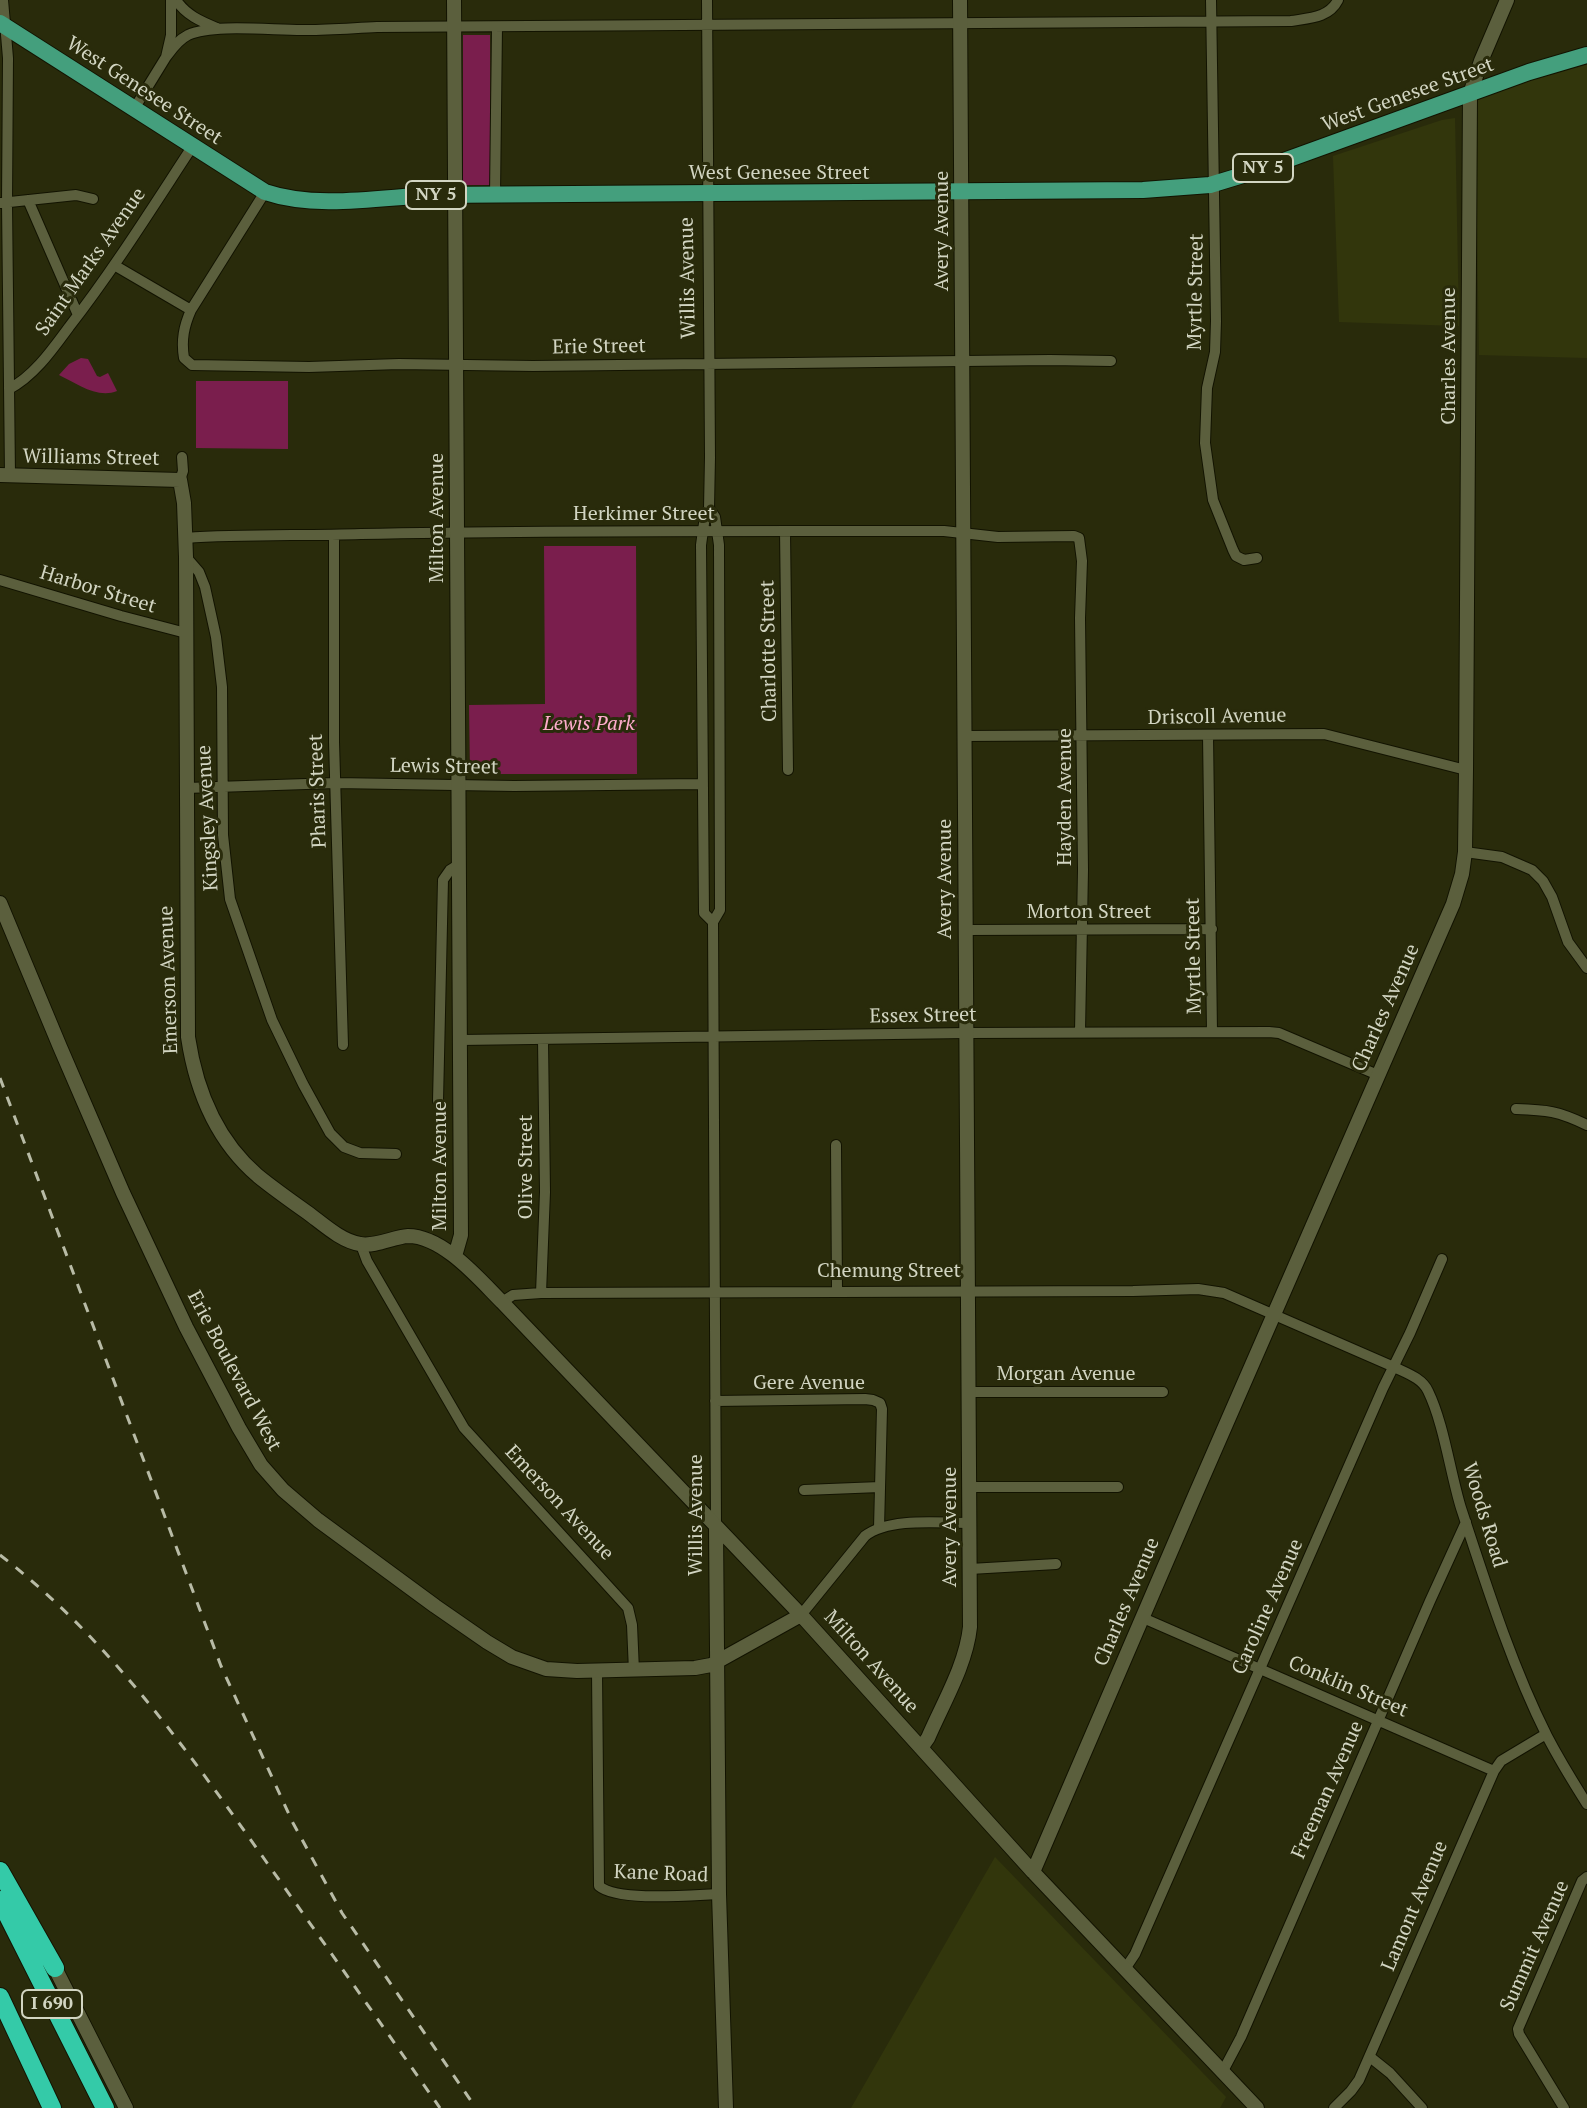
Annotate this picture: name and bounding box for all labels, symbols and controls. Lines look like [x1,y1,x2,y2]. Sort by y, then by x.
street label: West Genesee Street [62,32,226,150]
street label: West Genesee Street [1319,53,1497,137]
road number: NY 5 [1233,154,1293,182]
street label: West Genesee Street [688,161,870,185]
street label: Avery Avenue [930,171,954,291]
road number: NY 5 [406,181,466,209]
street label: Saint Marks Avenue [31,183,151,341]
street label: Willis Avenue [675,217,701,339]
street label: Myrtle Street [1183,233,1209,351]
street label: Charles Avenue [1437,287,1461,425]
street label: Erie Street [552,334,646,360]
street label: Williams Street [22,445,160,471]
street label: Milton Avenue [425,453,449,583]
street label: Herkimer Street [573,502,715,526]
street label: Harbor Street [37,561,159,619]
street label: Charlotte Street [756,580,782,722]
street label: Driscoll Avenue [1147,704,1287,730]
park label: Lewis Park [543,712,635,736]
street label: Hayden Avenue [1053,728,1077,866]
street label: Pharis Street [304,733,332,849]
street label: Kingsley Avenue [192,744,224,892]
street label: Lewis Street [390,754,498,780]
street label: Avery Avenue [933,819,957,939]
street label: Myrtle Street [1181,897,1207,1015]
street label: Morton Street [1027,900,1151,924]
street label: Emerson Avenue [154,905,184,1055]
street label: Charles Avenue [1347,940,1425,1076]
street label: Essex Street [869,1003,977,1029]
street label: Milton Avenue [428,1101,452,1231]
street label: Olive Street [514,1115,538,1219]
street label: Chemung Street [817,1259,961,1283]
street label: Erie Boulevard West [182,1287,286,1455]
street label: Morgan Avenue [997,1362,1135,1386]
street label: Gere Avenue [753,1371,865,1395]
street label: Emerson Avenue [500,1440,618,1566]
street label: Willis Avenue [684,1454,708,1576]
street label: Woods Road [1457,1459,1511,1571]
street label: Avery Avenue [938,1467,962,1587]
street label: Charles Avenue [1089,1534,1165,1670]
street label: Caroline Avenue [1227,1535,1309,1679]
street label: Milton Avenue [819,1606,923,1718]
street label: Conklin Street [1284,1651,1412,1723]
street label: Freeman Avenue [1287,1717,1369,1863]
street label: Lamont Avenue [1377,1837,1453,1975]
street label: Kane Road [613,1860,709,1888]
street label: Summit Avenue [1495,1877,1575,2015]
road number: I 690 [22,1990,82,2018]

